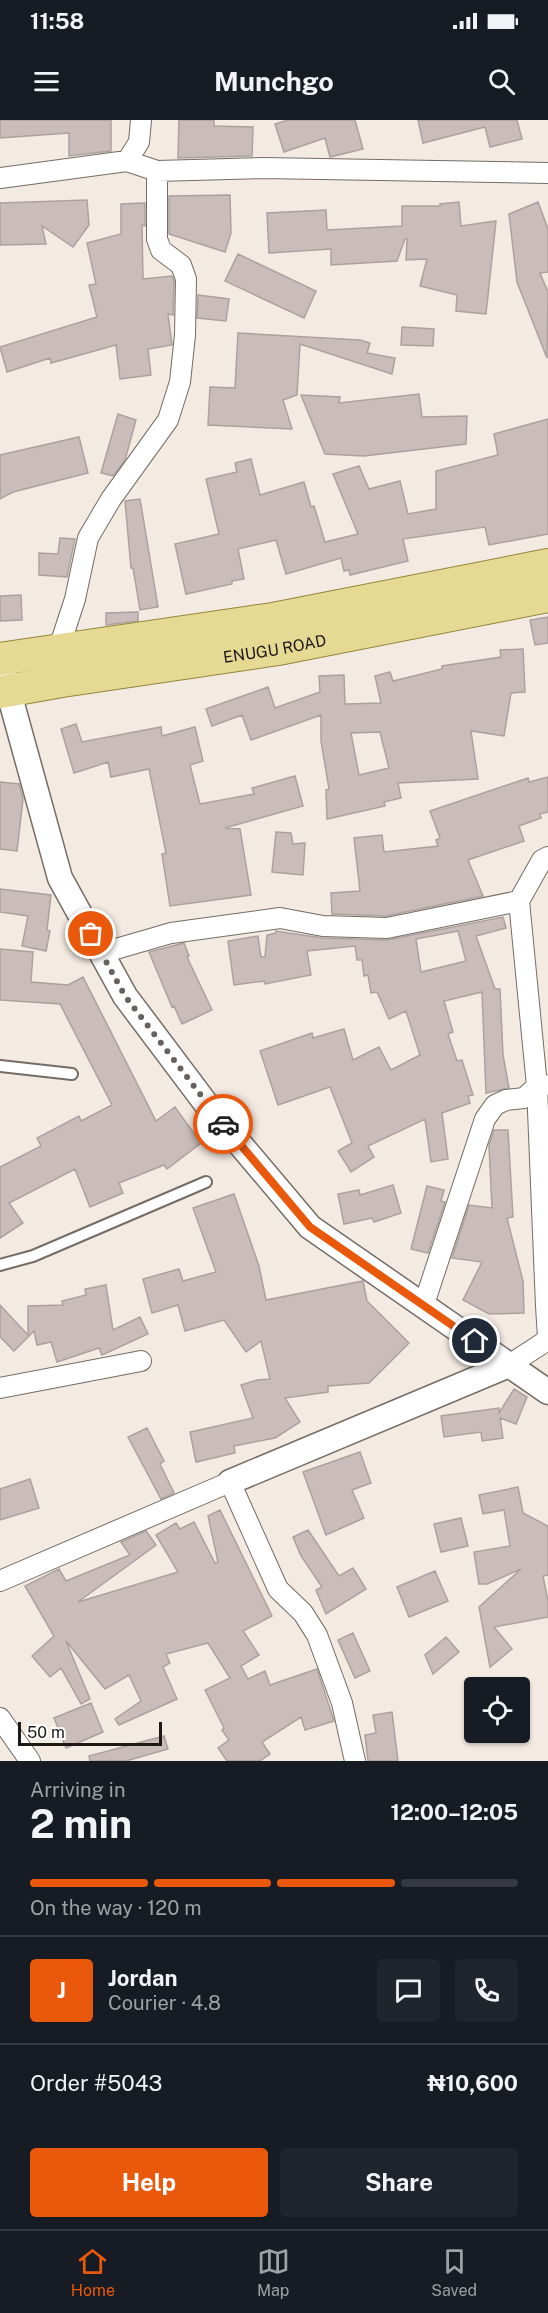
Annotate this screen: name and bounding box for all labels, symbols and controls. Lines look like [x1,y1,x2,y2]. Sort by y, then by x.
text: 11:58 [30,8,84,34]
icon: menu [30,65,63,98]
text: Munchgo [214,65,334,97]
icon: search [485,65,518,98]
street label: ENUGU ROAD [222,630,328,667]
pin [65,908,116,959]
icon: bag [74,917,107,950]
courier [193,1094,253,1154]
icon: car [207,1108,240,1141]
pin [449,1315,500,1366]
icon: home [458,1324,491,1357]
map controls [464,1677,530,1743]
button: locate [464,1677,530,1743]
scale bar [18,1719,162,1746]
text: 50 m [27,1723,65,1742]
text: Arriving in [30,1778,125,1802]
text: 12:00–12:05 [391,1799,518,1825]
text: 2 min [30,1801,132,1847]
text: On the way · 120 m [30,1896,202,1920]
button: chat [377,1959,440,2022]
button: phone [455,1959,518,2022]
text: Jordan [108,1965,177,1991]
text: J [57,1977,66,2003]
text: Courier · 4.8 [108,1991,221,2015]
text: Order #5043 [30,2070,162,2096]
text: ₦10,600 [427,2070,518,2096]
button: Help [30,2148,268,2217]
button: Share [280,2148,518,2217]
tab: Home [71,2245,115,2300]
tab: Map [257,2245,290,2300]
tab: Saved [431,2245,477,2300]

